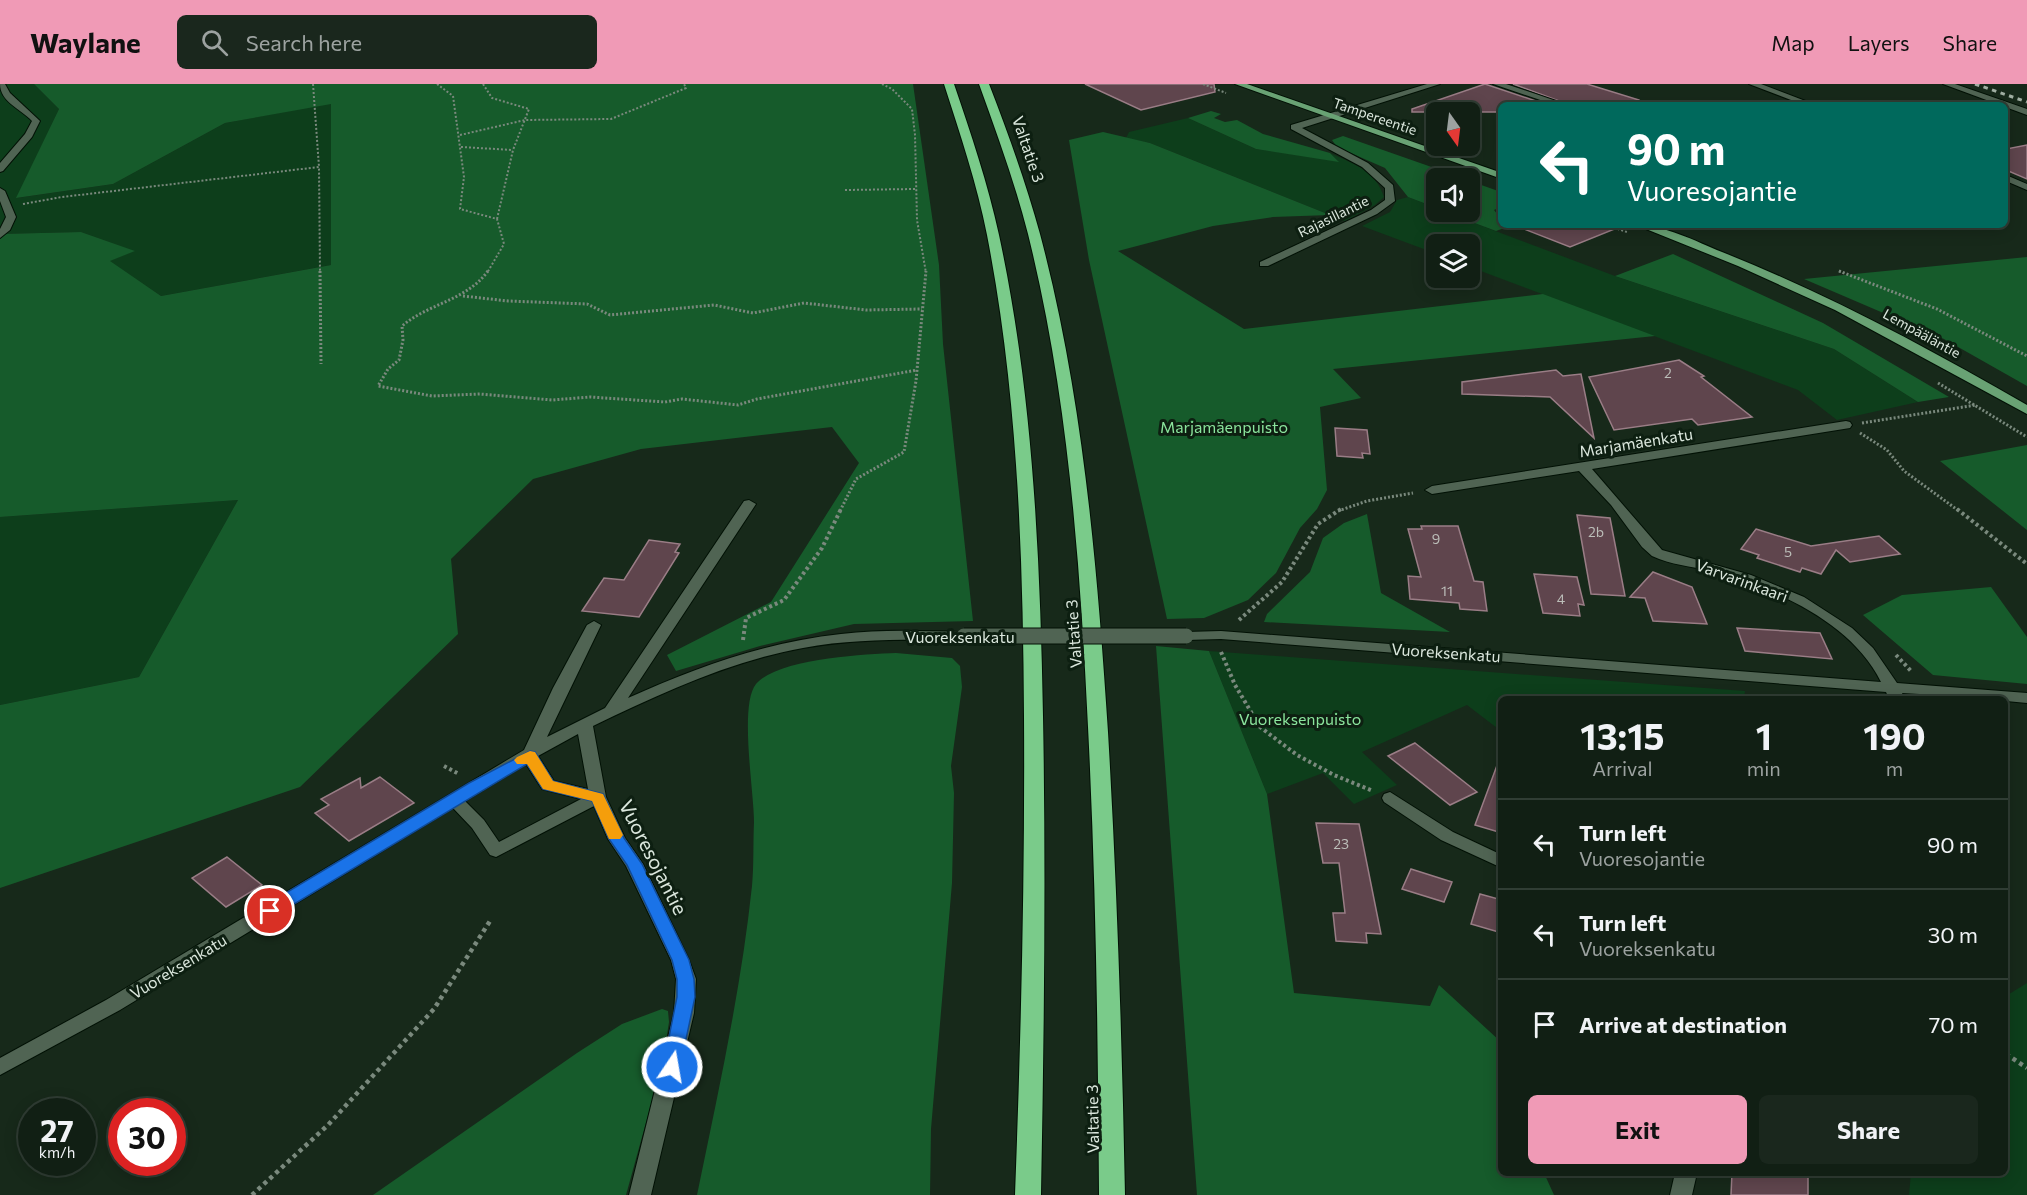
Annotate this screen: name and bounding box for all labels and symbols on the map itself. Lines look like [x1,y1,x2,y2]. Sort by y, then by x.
street label: Tampereentie [1331,94,1419,138]
north arrow [1426,102,1480,156]
street label: Valtatie 3 [1009,113,1049,185]
street label: Rajasillantie [1295,192,1371,240]
street label: Lempääläntie [1880,305,1964,361]
house number: 2 [1664,364,1672,381]
park label: Marjamäenpuisto [1160,417,1288,436]
street label: Marjamäenkatu [1578,424,1694,460]
house number: 2b [1588,523,1604,540]
house number: 9 [1432,530,1440,547]
house number: 5 [1784,543,1792,560]
street label: Varvarinkaari [1693,555,1791,605]
house number: 11 [1441,582,1453,599]
house number: 4 [1557,590,1566,607]
street label: Valtatie 3 [1061,599,1085,669]
street label: Vuoreksenkatu [905,627,1015,646]
street label: Vuoreksenkatu [1391,639,1501,665]
park label: Vuoreksenpuisto [1239,709,1361,728]
street label: Vuoresojantie [615,795,693,919]
house number: 23 [1333,835,1349,852]
pin [244,885,295,936]
street label: Vuoreksenkatu [126,930,230,1002]
position arrow [640,1035,704,1099]
street label: Valtatie 3 [1082,1084,1102,1154]
speed limit sign: 30 [108,1098,186,1176]

